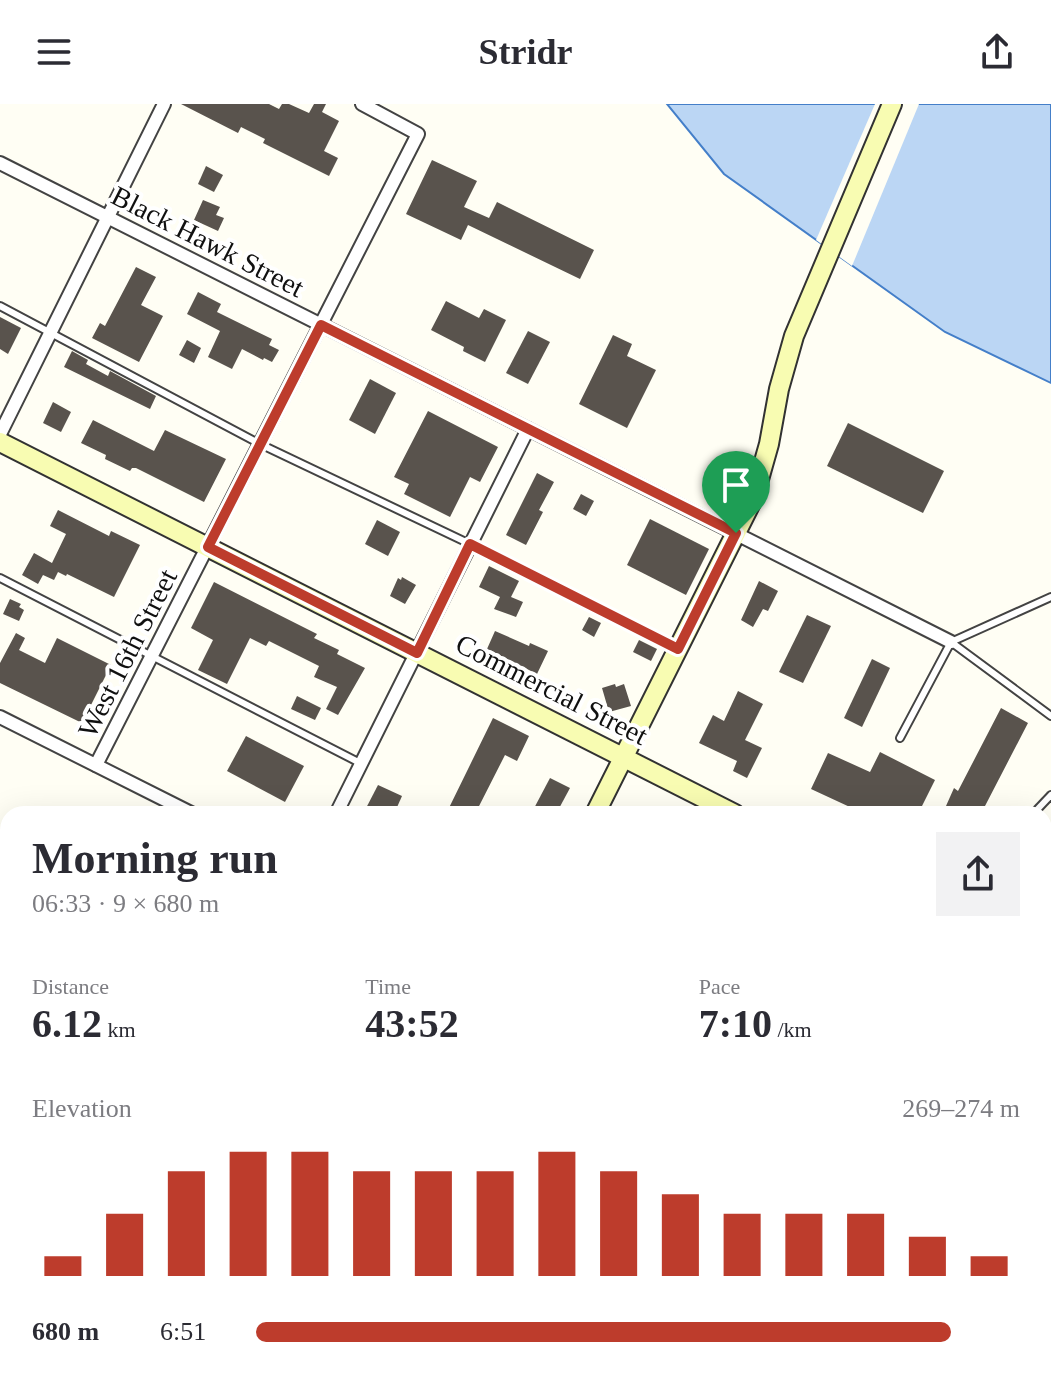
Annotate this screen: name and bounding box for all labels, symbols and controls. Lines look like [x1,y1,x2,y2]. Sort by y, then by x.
icon: menu [32,30,76,74]
icon: share [975,30,1019,74]
text: Stridr [479,32,573,72]
street label: Black Hawk Street [107,180,309,303]
pin [702,451,770,533]
icon: arrive [714,463,758,507]
street label: West 16th Street [72,564,183,742]
street label: Commercial Street [451,628,653,751]
button: share [936,832,1020,916]
text: Morning run [32,834,278,883]
text: 06:33 · 9 × 680 m [32,889,219,918]
text: Distance [32,974,109,999]
text: Time [365,974,411,999]
text: Pace [699,974,740,999]
text: 6.12 [32,1001,102,1046]
text: 43:52 [365,1001,459,1046]
text: 7:10 [699,1001,772,1046]
text: km [102,1017,136,1042]
text: /km [772,1017,812,1042]
text: Elevation [32,1094,132,1123]
text: 269–274 m [902,1094,1020,1123]
text: 680 m [32,1317,99,1346]
text: 6:51 [160,1317,206,1346]

